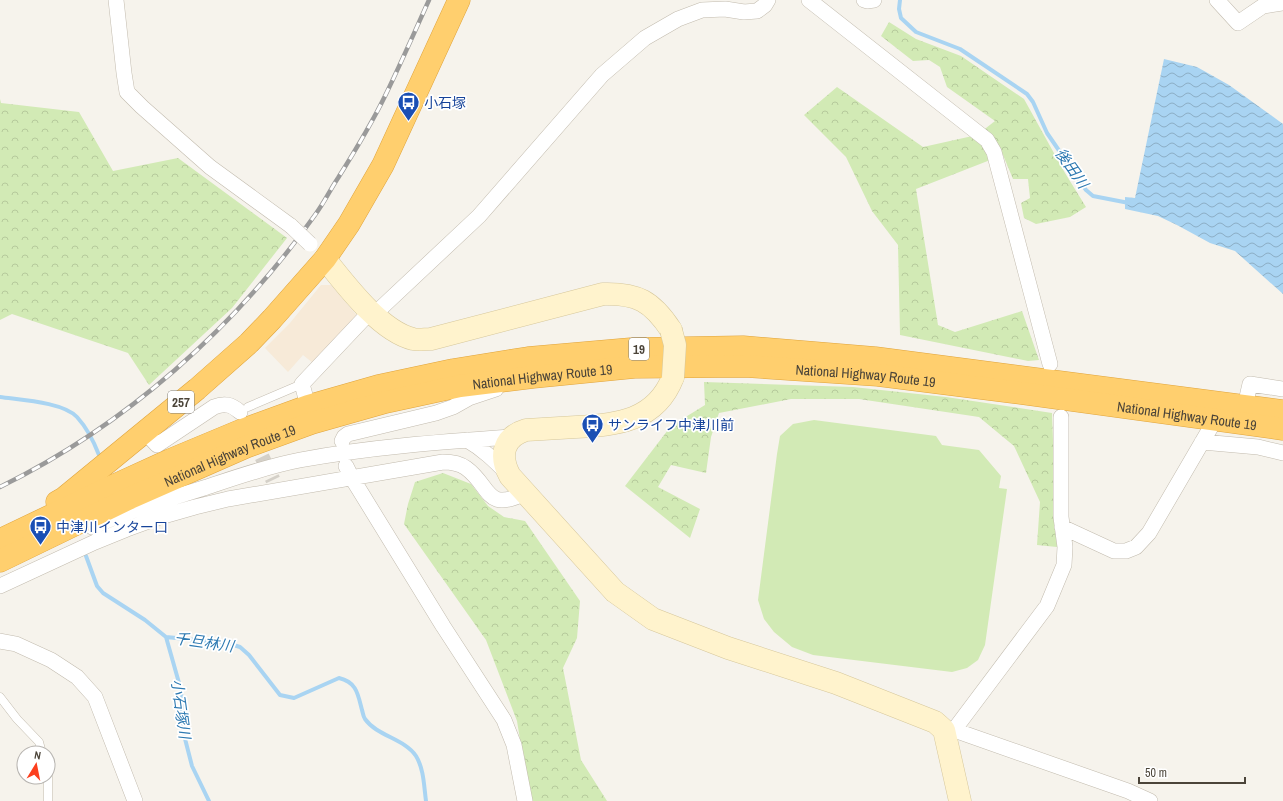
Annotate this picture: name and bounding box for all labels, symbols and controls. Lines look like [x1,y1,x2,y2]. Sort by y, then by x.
bus stop icon: 小石塚 [395,90,421,123]
place label: 小石塚 [424,94,466,112]
water label: 後田川 [1050,144,1095,194]
road number: 19 [629,338,649,360]
street label: National Highway Route 19 [471,360,613,393]
street label: National Highway Route 19 [795,360,937,391]
road number: 257 [168,391,194,413]
street label: National Highway Route 19 [1116,397,1258,434]
bus stop icon: サンライフ中津川前 [579,412,605,445]
place label: サンライフ中津川前 [608,416,734,434]
street label: National Highway Route 19 [161,421,298,491]
bus stop icon: 中津川インター口 [28,514,54,547]
place label: 中津川インター口 [56,518,168,536]
water label: 千旦林川 [173,627,237,657]
water label: 小石塚川 [166,678,196,742]
north arrow [16,745,56,785]
text: N [33,748,42,763]
scale bar [1139,759,1245,785]
text: 50 m [1145,765,1167,781]

